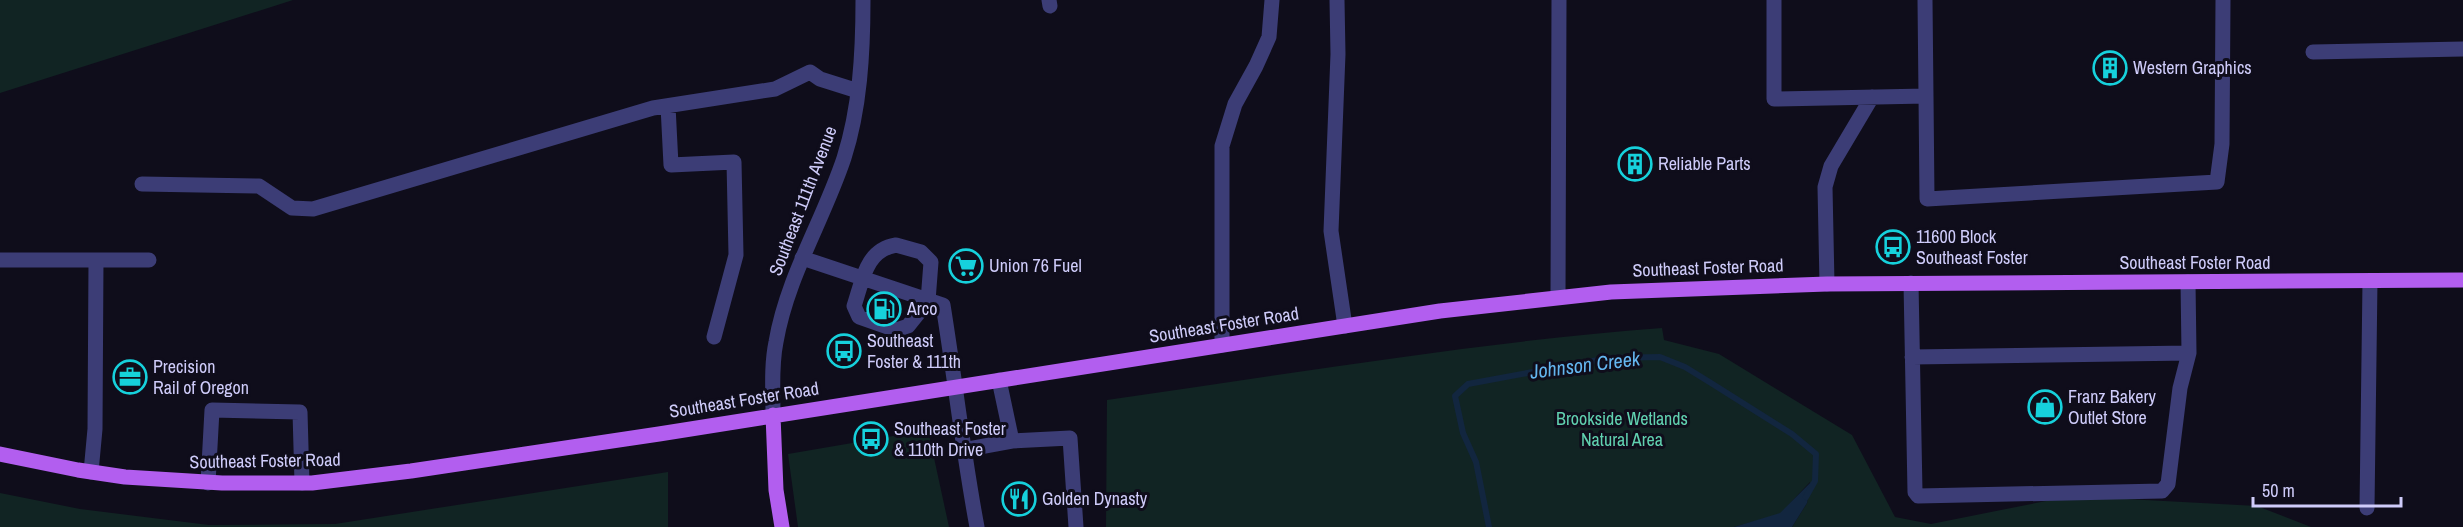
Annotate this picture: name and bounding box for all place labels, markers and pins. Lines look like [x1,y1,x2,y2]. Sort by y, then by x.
building icon: Western Graphics [2092,50,2128,86]
place label: Western Graphics [2133,55,2252,80]
building icon: Reliable Parts [1617,146,1653,182]
place label: Reliable Parts [1658,151,1751,176]
place label: 11600 Block Southeast Foster [1916,224,2028,270]
bus stop icon: 11600 Block Southeast Foster [1875,229,1911,265]
supermarket icon: Union 76 Fuel [948,248,984,284]
place label: Union 76 Fuel [989,253,1082,278]
fuel station icon: Arco [866,291,902,327]
place label: Arco [906,296,937,321]
place label: Southeast Foster & 111th [867,328,961,374]
bus stop icon: Southeast Foster & 111th [826,333,862,369]
place label: Precision Rail of Oregon [153,354,249,400]
office icon: Precision Rail of Oregon [112,359,148,395]
place label: Franz Bakery Outlet Store [2068,384,2156,430]
shop icon: Franz Bakery Outlet Store [2027,389,2063,425]
place label: Southeast Foster & 110th Drive [894,416,1006,462]
bus stop icon: Southeast Foster & 110th Drive [853,421,889,457]
restaurant icon: Golden Dynasty [1001,481,1037,517]
place label: Golden Dynasty [1042,486,1148,511]

